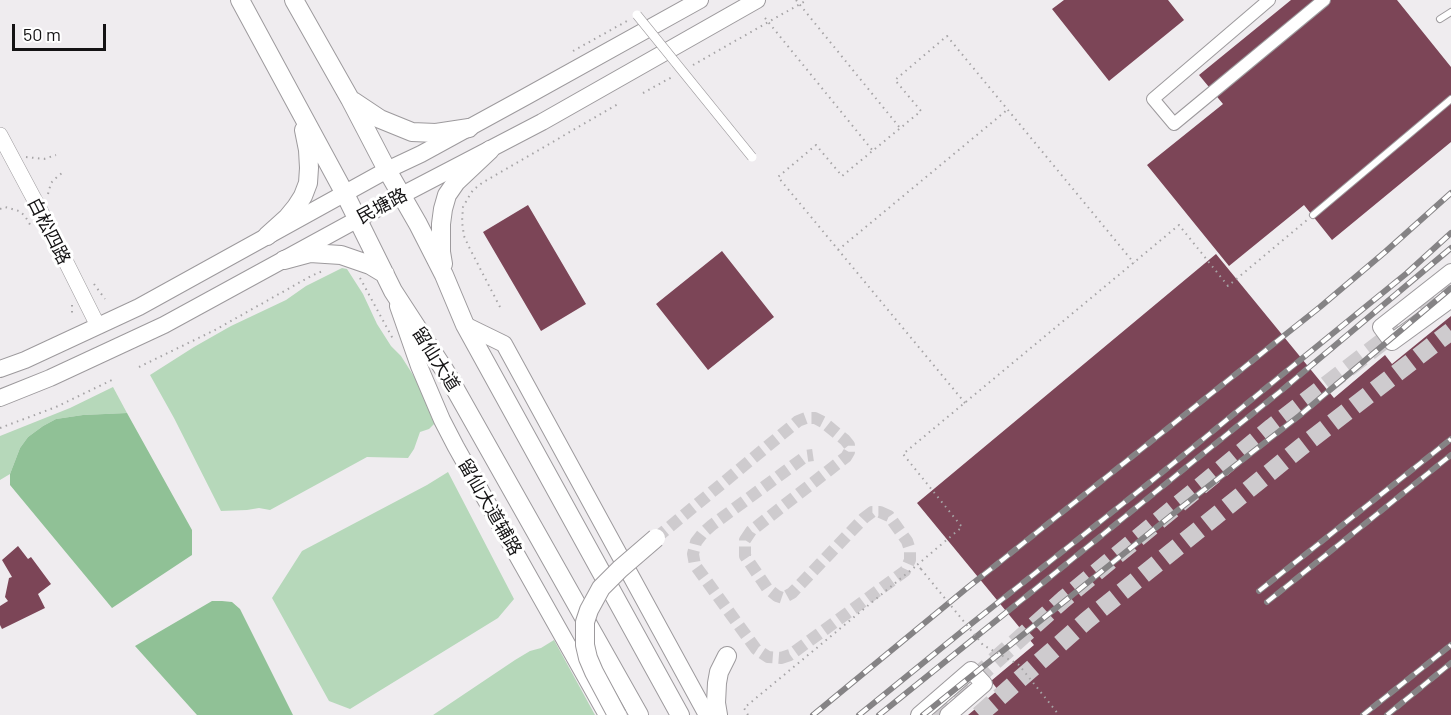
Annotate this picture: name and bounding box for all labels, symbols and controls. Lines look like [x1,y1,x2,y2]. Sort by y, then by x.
scale bar [15,12,110,50]
text: 50 m [23,23,61,45]
street label: 民塘路 [353,184,411,228]
street label: 白松四路 [23,194,75,268]
street label: 留仙大道 [408,323,464,395]
street label: 留仙大道辅路 [454,455,526,559]

